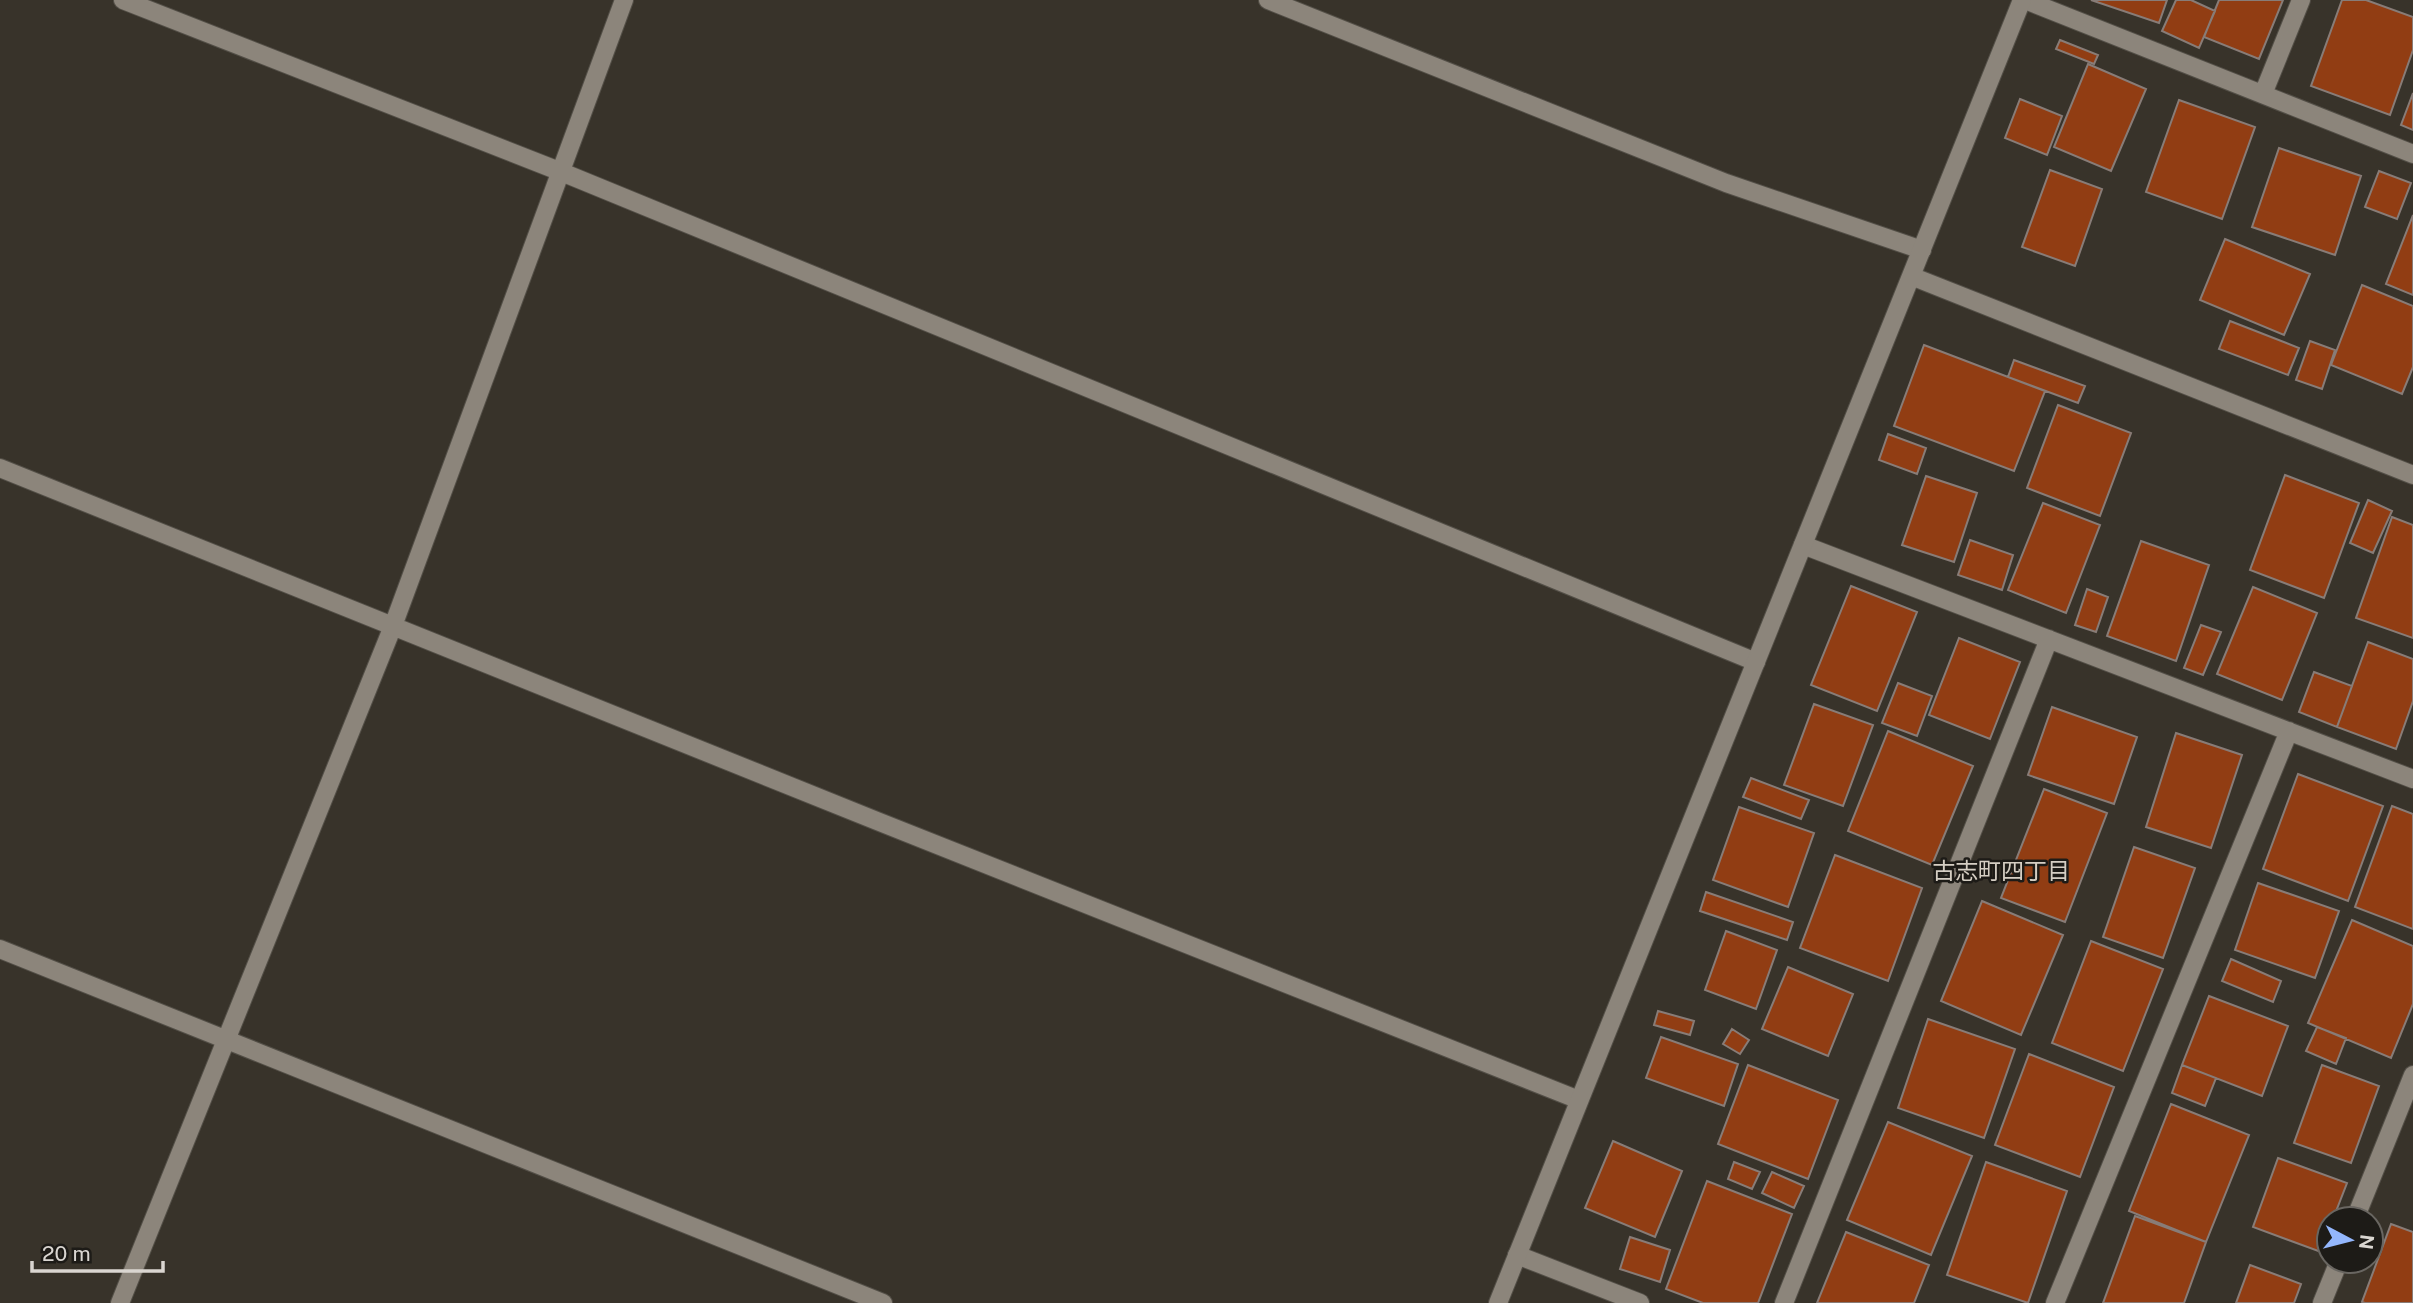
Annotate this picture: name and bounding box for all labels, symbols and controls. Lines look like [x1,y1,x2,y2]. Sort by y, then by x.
district label: 古志町四丁目 [1932,857,2070,884]
north arrow [2315,1205,2385,1275]
scale bar [32,1230,163,1274]
text: N [2355,1233,2379,1251]
text: 20 m [42,1241,91,1266]

